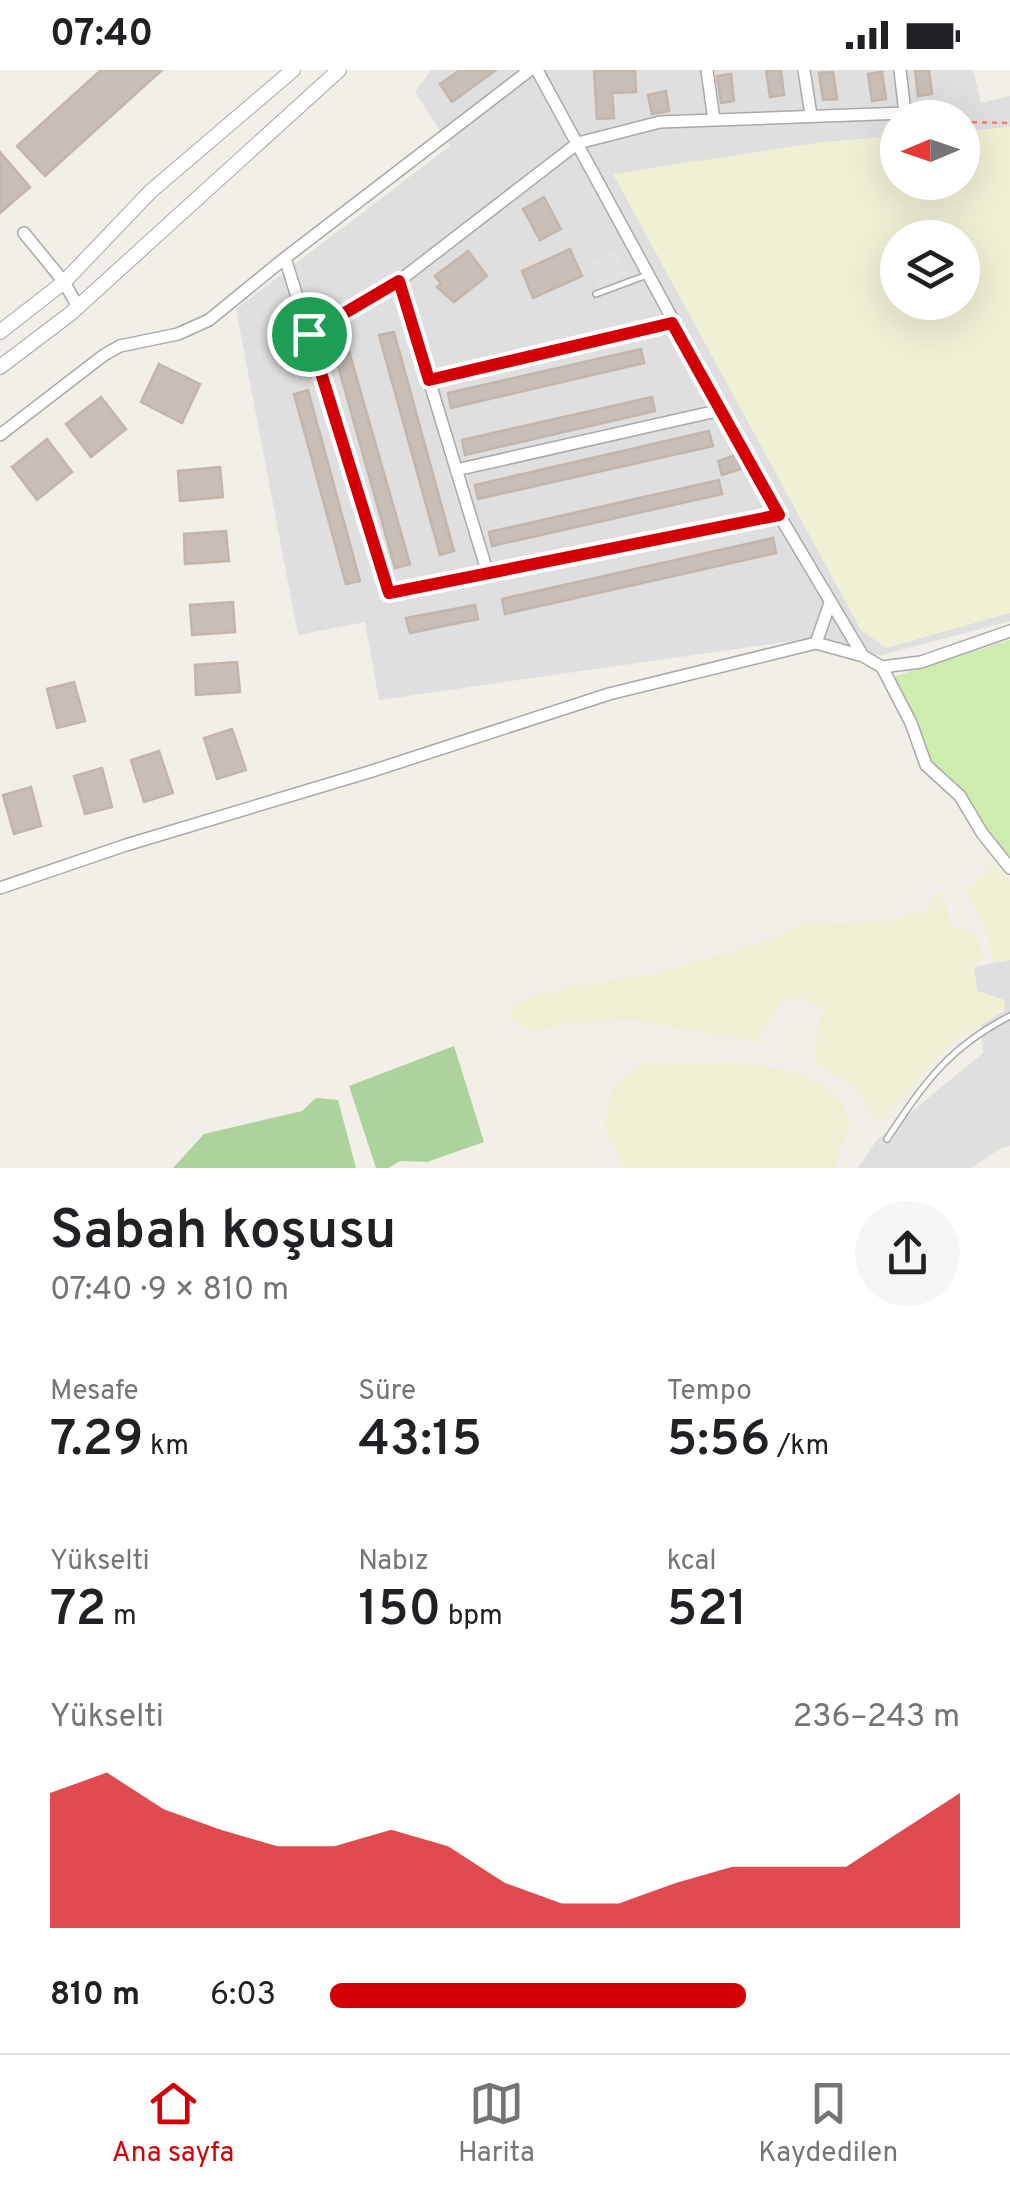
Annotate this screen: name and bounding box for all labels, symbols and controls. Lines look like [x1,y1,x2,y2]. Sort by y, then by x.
text: 07:40 [50,11,153,60]
north arrow [880,100,980,200]
map controls [880,100,980,320]
button: layers [880,220,980,320]
pin [267,292,352,377]
icon: arrive [282,307,337,362]
text: Sabah koşusu [50,1198,397,1268]
button: share [855,1201,960,1306]
text: 07:40 · 9 × 810 m [50,1271,289,1311]
text: Mesafe [50,1374,139,1410]
text: Süre [358,1374,416,1410]
text: Tempo [667,1374,752,1410]
text: 7.29 [50,1410,144,1473]
text: 43:15 [358,1410,482,1473]
text: 5:56 [667,1410,770,1473]
text: km [144,1429,189,1465]
text: /km [770,1429,829,1465]
text: Yükselti [50,1544,150,1580]
text: Nabız [358,1544,429,1580]
text: kcal [667,1544,716,1580]
text: 72 [50,1580,106,1643]
text: 150 [358,1580,441,1643]
text: 521 [667,1580,747,1643]
text: m [106,1599,137,1635]
text: bpm [441,1599,503,1635]
text: Yükselti [50,1698,164,1738]
text: 236–243 m [793,1698,960,1738]
text: 810 m [50,1976,140,2016]
text: 6:03 [210,1976,276,2016]
tab: Ana sayfa [112,2076,234,2172]
tab: Harita [458,2076,535,2172]
tab: Kaydedilen [758,2076,898,2172]

